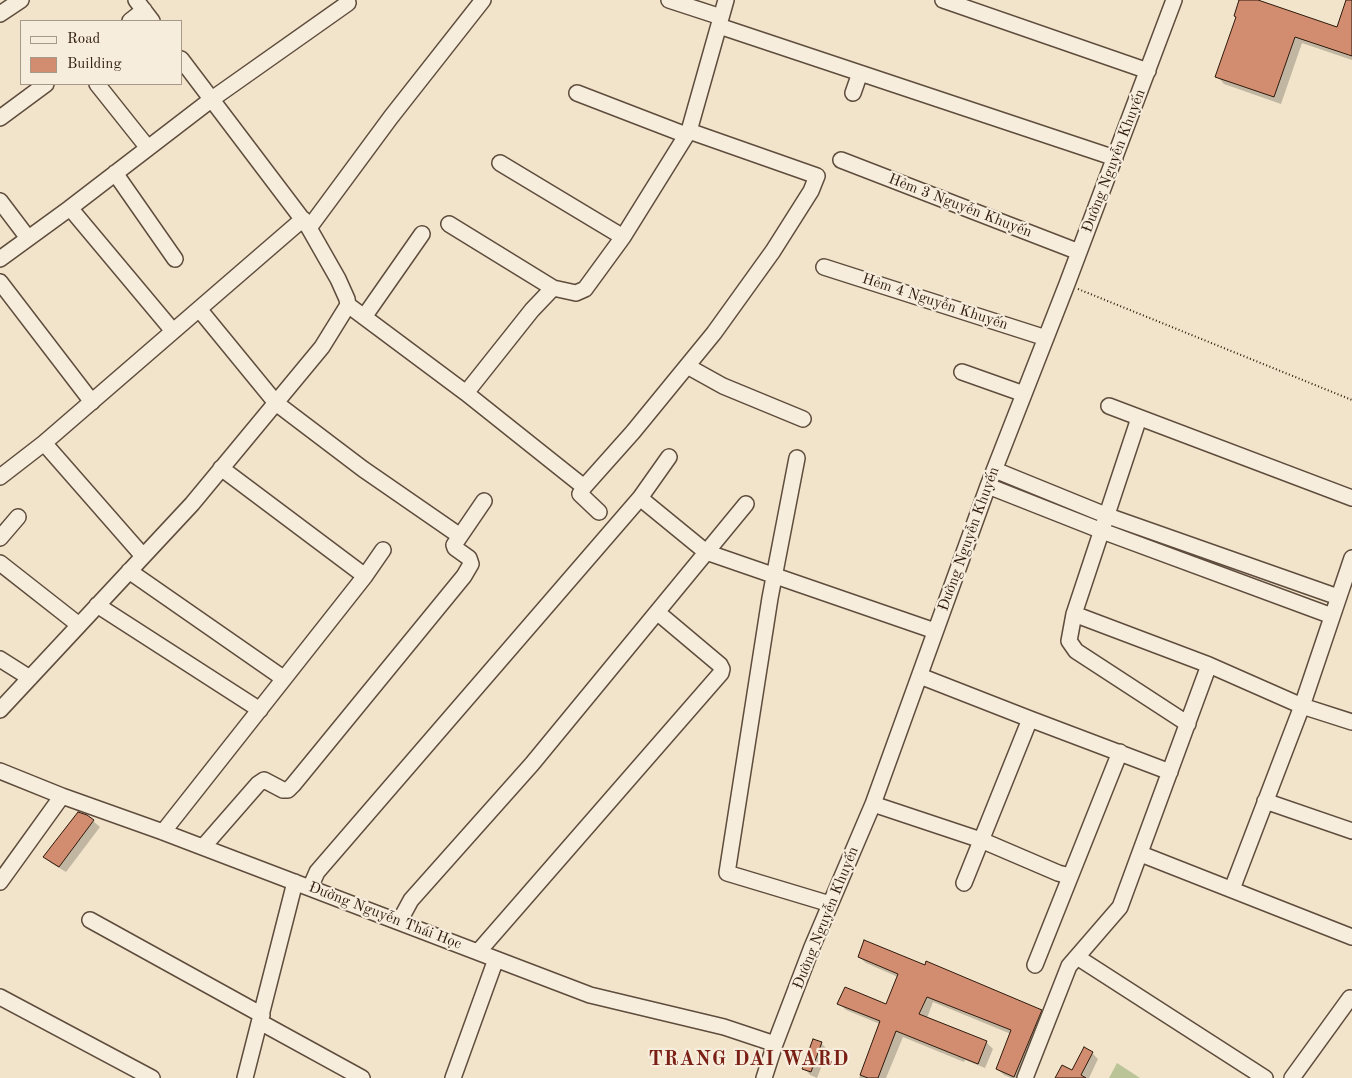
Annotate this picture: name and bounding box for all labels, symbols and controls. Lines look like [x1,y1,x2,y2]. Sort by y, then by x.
legend [20,20,182,85]
text: Road [67,32,100,47]
text: Building [67,57,122,72]
street label: Đường Nguyễn Khuyến [1078,87,1150,235]
street label: Hẻm 3 Nguyễn Khuyến [886,170,1034,242]
street label: Hẻm 4 Nguyễn Khuyến [860,270,1010,334]
street label: Đường Nguyễn Khuyến [935,464,1003,614]
street label: Đường Nguyễn Khuyến [789,844,863,992]
street label: Đường Nguyễn Thái Học [306,879,464,953]
district label: TRANG DAI WARD [647,1048,851,1072]

